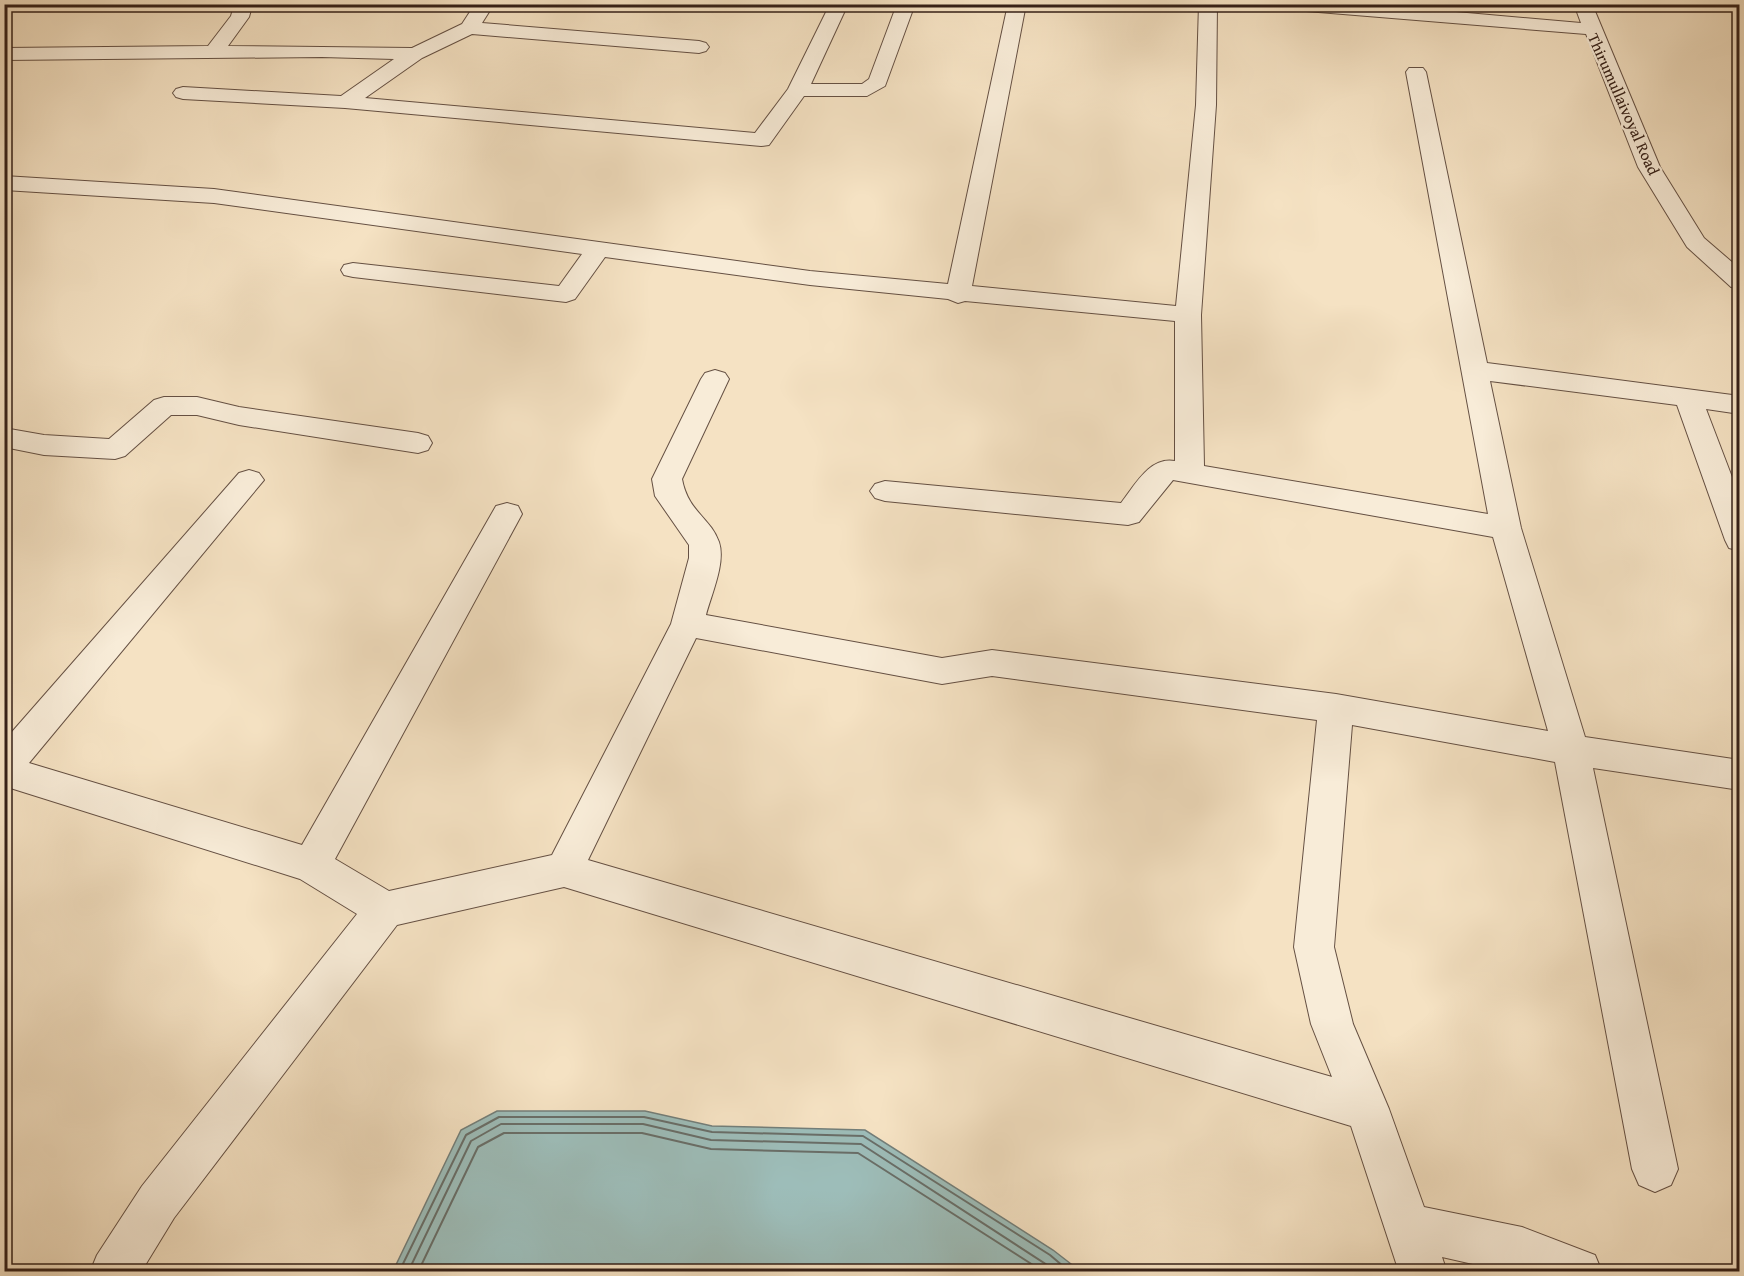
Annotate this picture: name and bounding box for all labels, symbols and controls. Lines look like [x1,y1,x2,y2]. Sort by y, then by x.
street label: Thirumullaivoyal Road [1582,29,1666,179]

